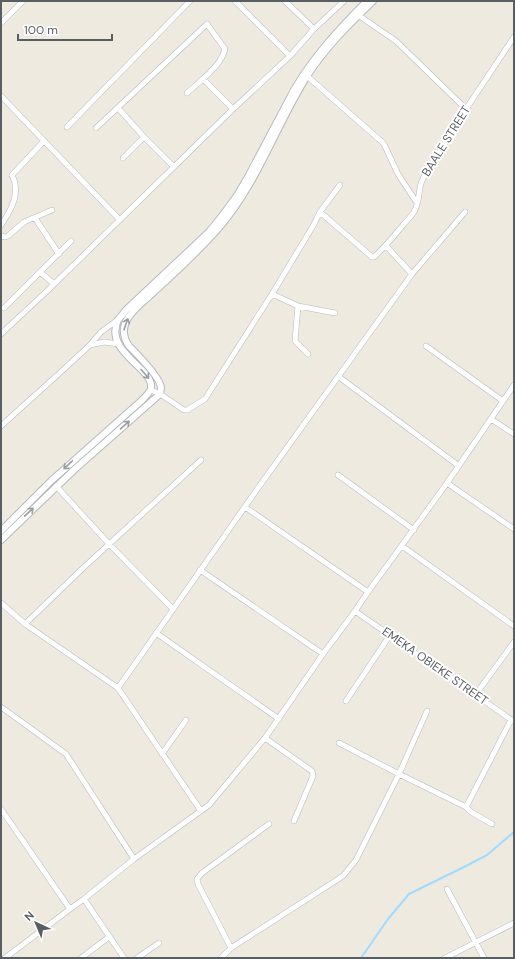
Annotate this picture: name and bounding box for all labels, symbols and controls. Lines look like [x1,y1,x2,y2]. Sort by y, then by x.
scale bar [18,16,112,42]
text: 100 m [24,22,58,38]
street label: BAALE STREET [418,103,474,179]
one-way arrow [123,318,130,331]
one-way arrow [140,369,149,379]
one-way arrow [120,421,131,430]
one-way arrow [63,460,73,469]
one-way arrow [24,508,34,517]
street label: EMEKA OBIEKE STREET [379,623,491,709]
north arrow [16,903,56,943]
text: N [21,908,37,924]

